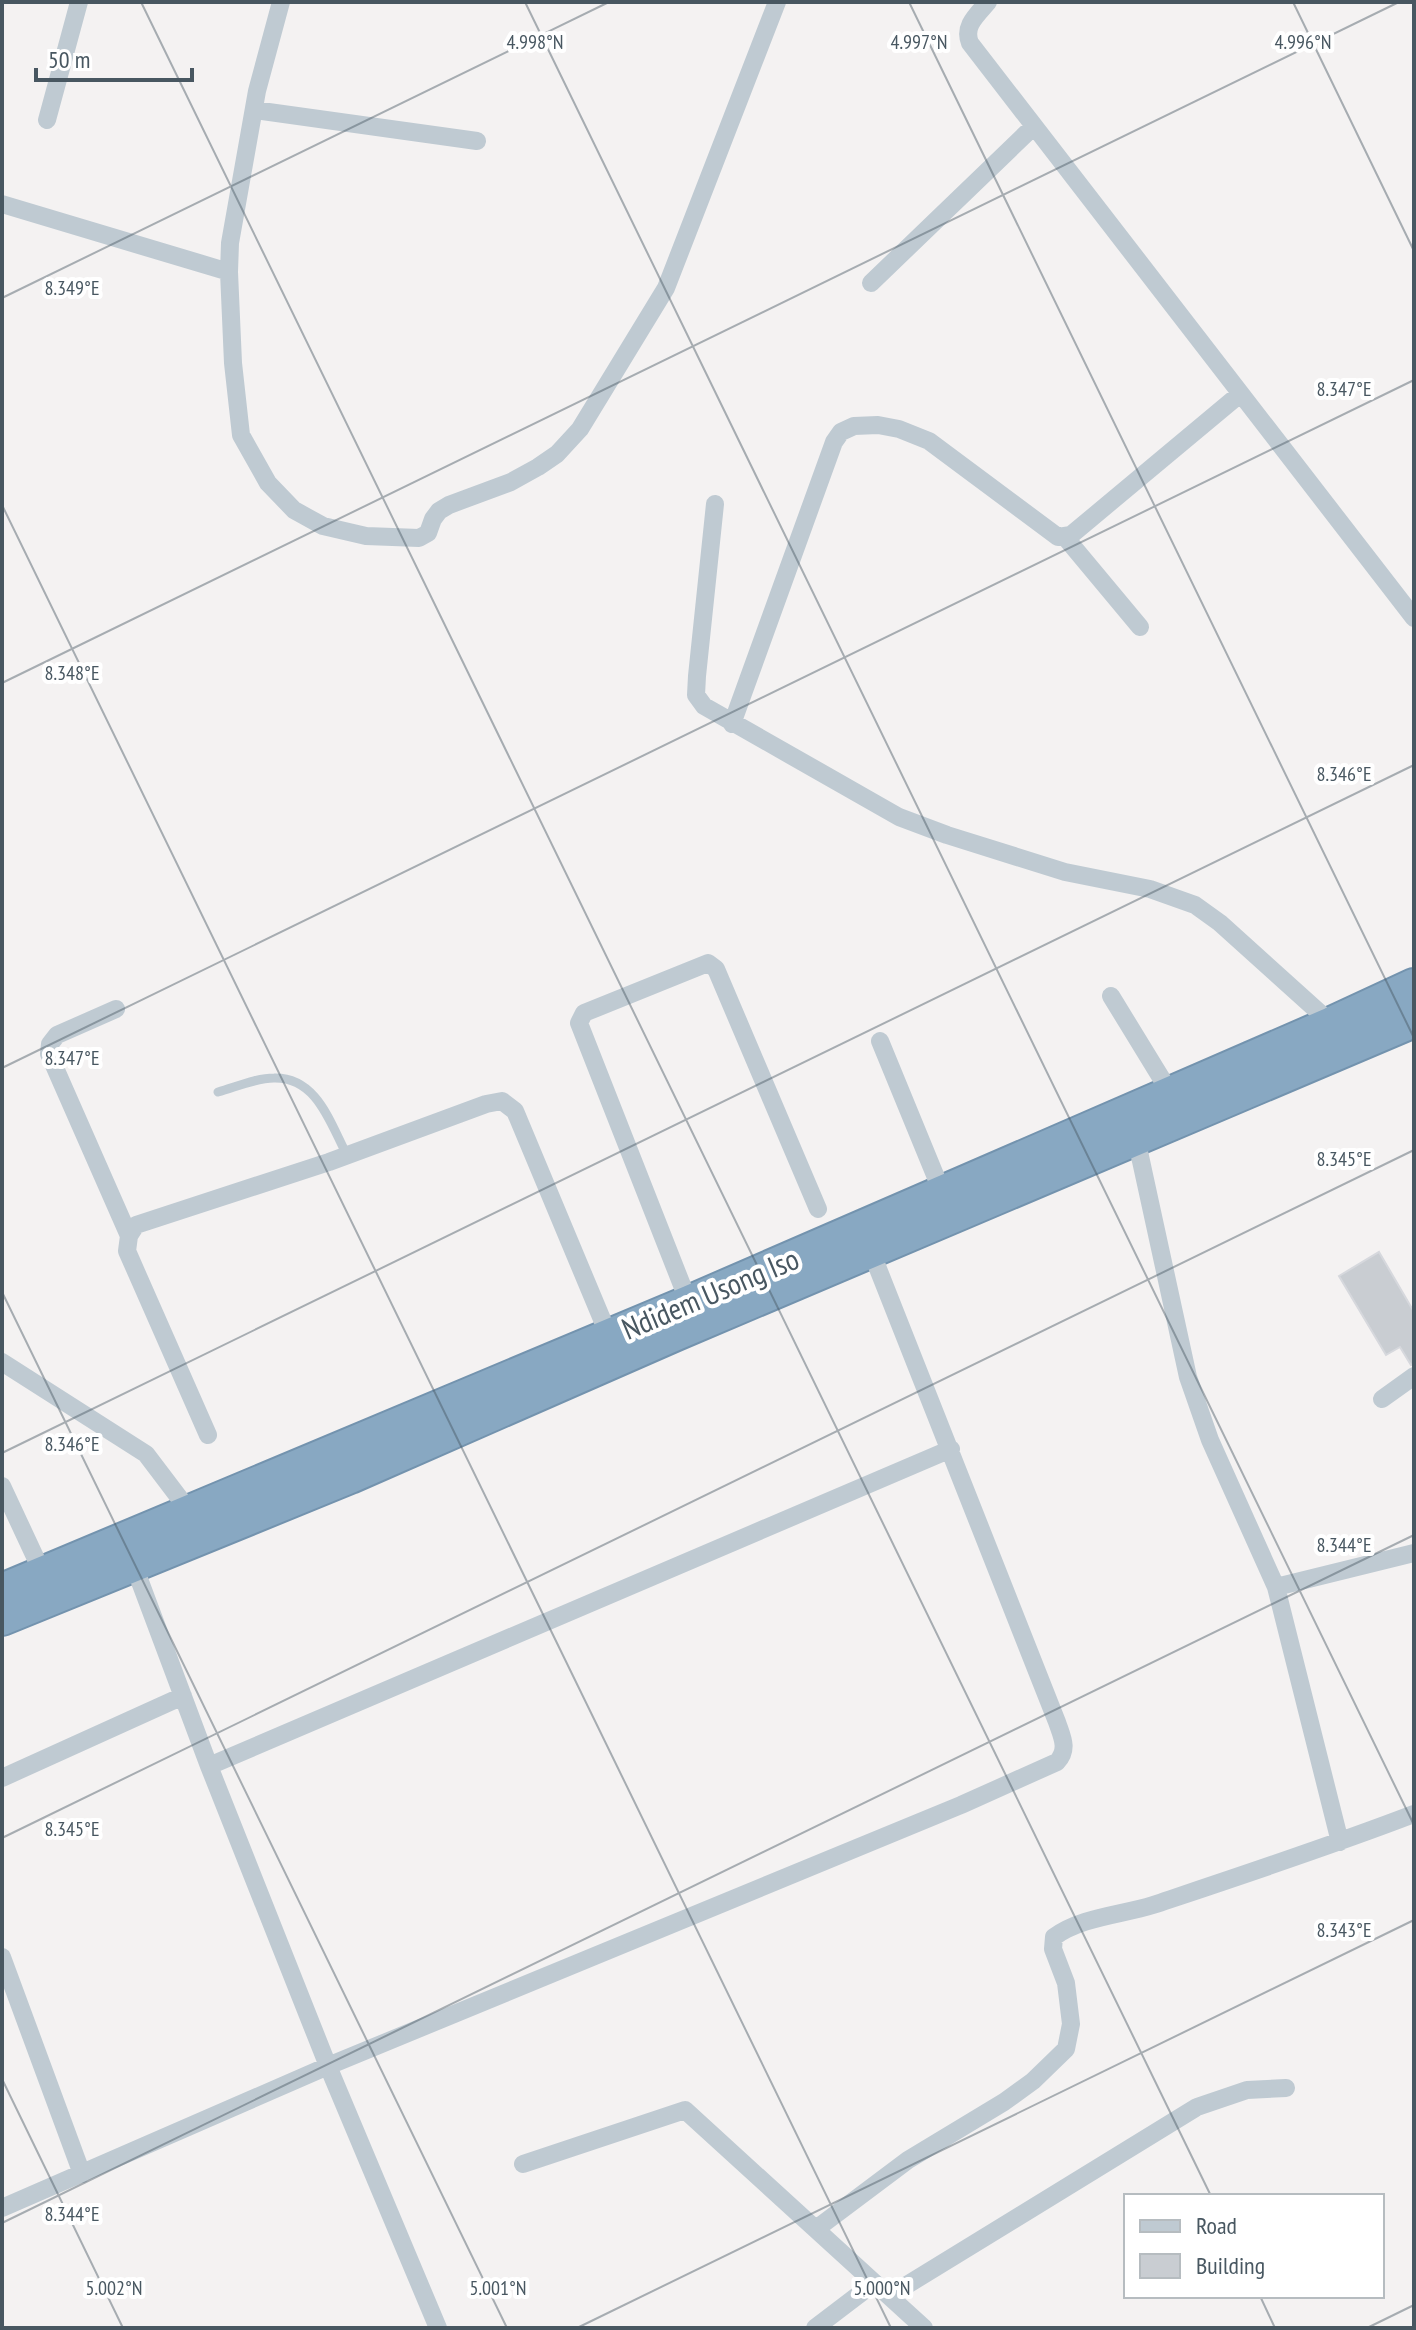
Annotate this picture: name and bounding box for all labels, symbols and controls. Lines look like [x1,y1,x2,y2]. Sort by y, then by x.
text: 4.998°N [506,29,564,55]
text: 4.997°N [890,29,948,55]
text: 4.996°N [1274,29,1332,55]
scale bar [36,32,192,82]
text: 50 m [48,44,90,75]
text: 8.349°E [45,275,99,301]
text: 8.347°E [1317,376,1371,402]
text: 8.348°E [45,660,99,686]
text: 8.346°E [1317,761,1371,787]
text: 8.347°E [45,1045,99,1071]
text: 8.345°E [1317,1146,1371,1172]
street label: Ndidem Usong Iso [616,1238,804,1348]
text: 8.346°E [45,1431,99,1457]
text: 8.344°E [1317,1532,1371,1558]
text: 8.345°E [45,1816,99,1842]
text: 8.343°E [1317,1917,1371,1943]
legend [1124,2194,1384,2298]
text: 8.344°E [45,2201,99,2227]
text: Road [1196,2210,1237,2241]
text: Building [1196,2250,1265,2281]
text: 5.002°N [85,2275,143,2301]
text: 5.001°N [469,2275,527,2301]
text: 5.000°N [853,2275,911,2301]

